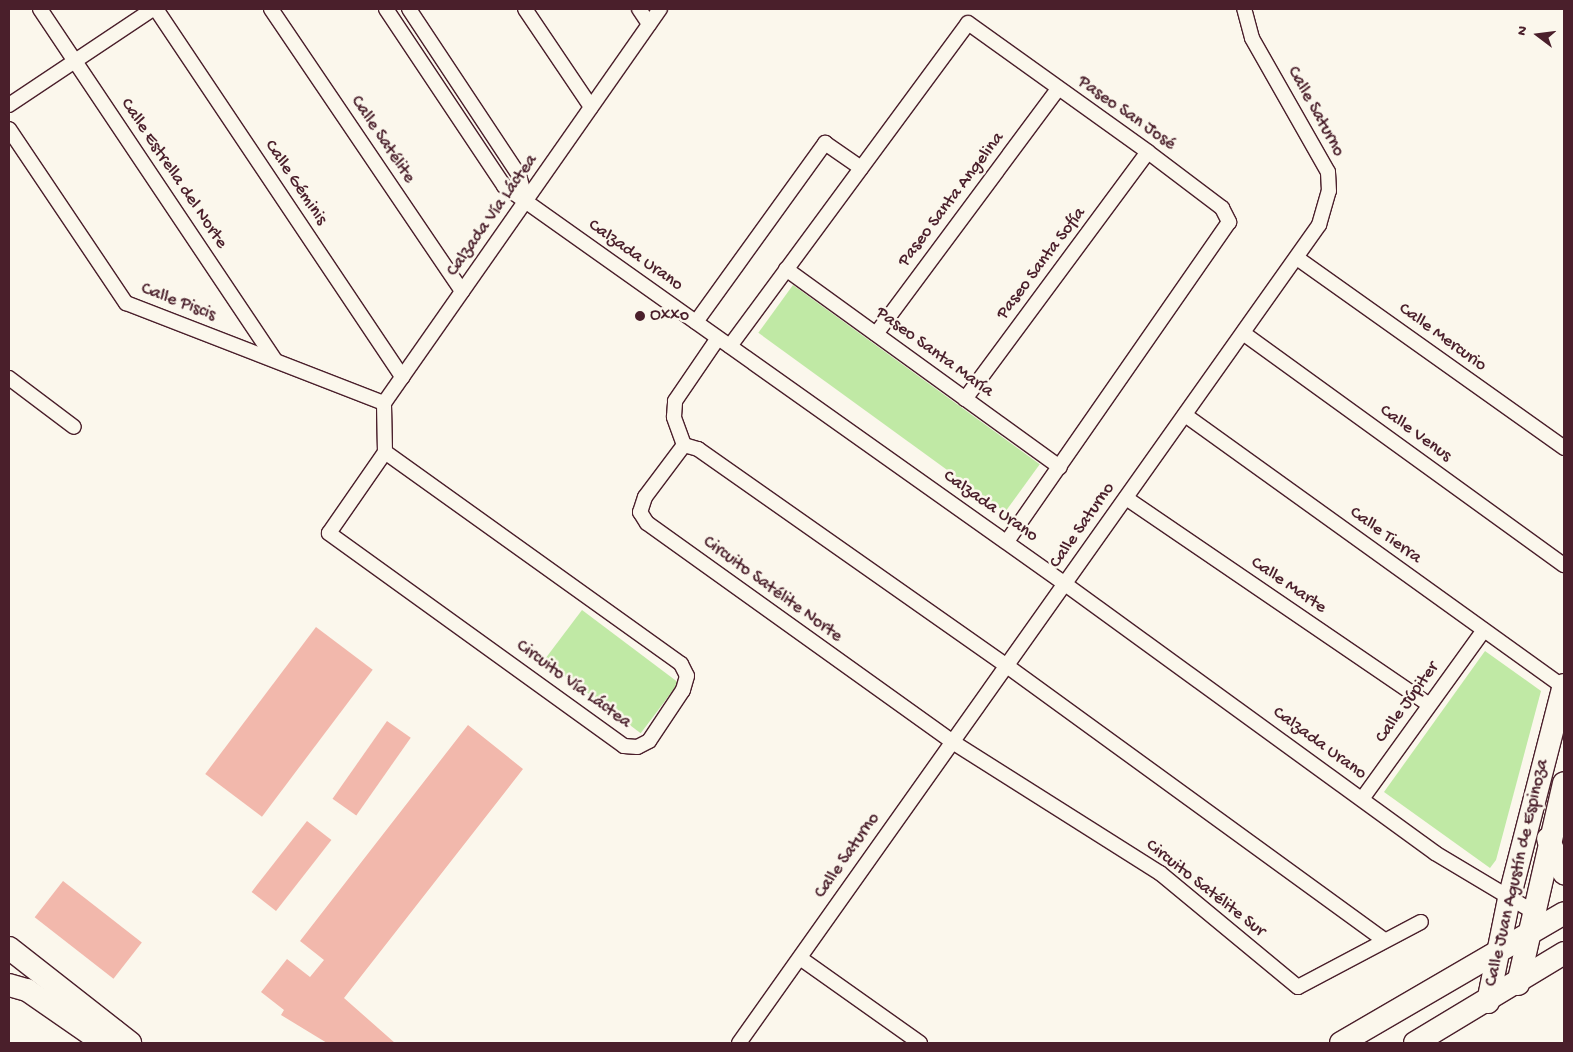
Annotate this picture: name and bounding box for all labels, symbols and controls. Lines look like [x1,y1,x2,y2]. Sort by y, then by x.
north arrow [1513,10,1563,60]
text: N [1514,24,1532,38]
street label: Calle Saturno [1281,63,1349,161]
street label: Paseo San José [1073,72,1179,156]
street label: Calle Satélite [345,92,419,188]
street label: Calle Estrella del Norte [115,95,231,253]
street label: Paseo Santa Angelina [894,128,1010,272]
street label: Calle Géminis [259,136,331,230]
street label: Calzada Vía Láctea [443,151,543,281]
street label: Paseo Santa Sofía [993,204,1091,324]
street label: Calzada Urano [583,215,687,297]
street label: Calle Piscis [138,279,218,327]
street label: Calle Mercurio [1394,299,1490,377]
street label: Paseo Santa María [871,303,997,403]
place label: Oxxo [650,305,689,327]
marker: Oxxo [634,310,646,322]
street label: Calle Venus [1375,401,1455,467]
street label: Calzada Urano [938,466,1042,548]
street label: Calle Saturno [1046,479,1120,573]
street label: Calle Tierra [1345,503,1425,569]
street label: Circuito Satélite Norte [698,532,846,648]
street label: Calle Marte [1246,553,1330,619]
street label: Circuito Vía Láctea [511,636,635,734]
street label: Calle Júpiter [1371,658,1445,748]
street label: Calzada Urano [1268,703,1370,785]
street label: Calle Juan Agustín de Espinoza [1481,757,1555,989]
street label: Calle Saturno [811,809,885,903]
street label: Circuito Satélite Sur [1141,835,1269,943]

